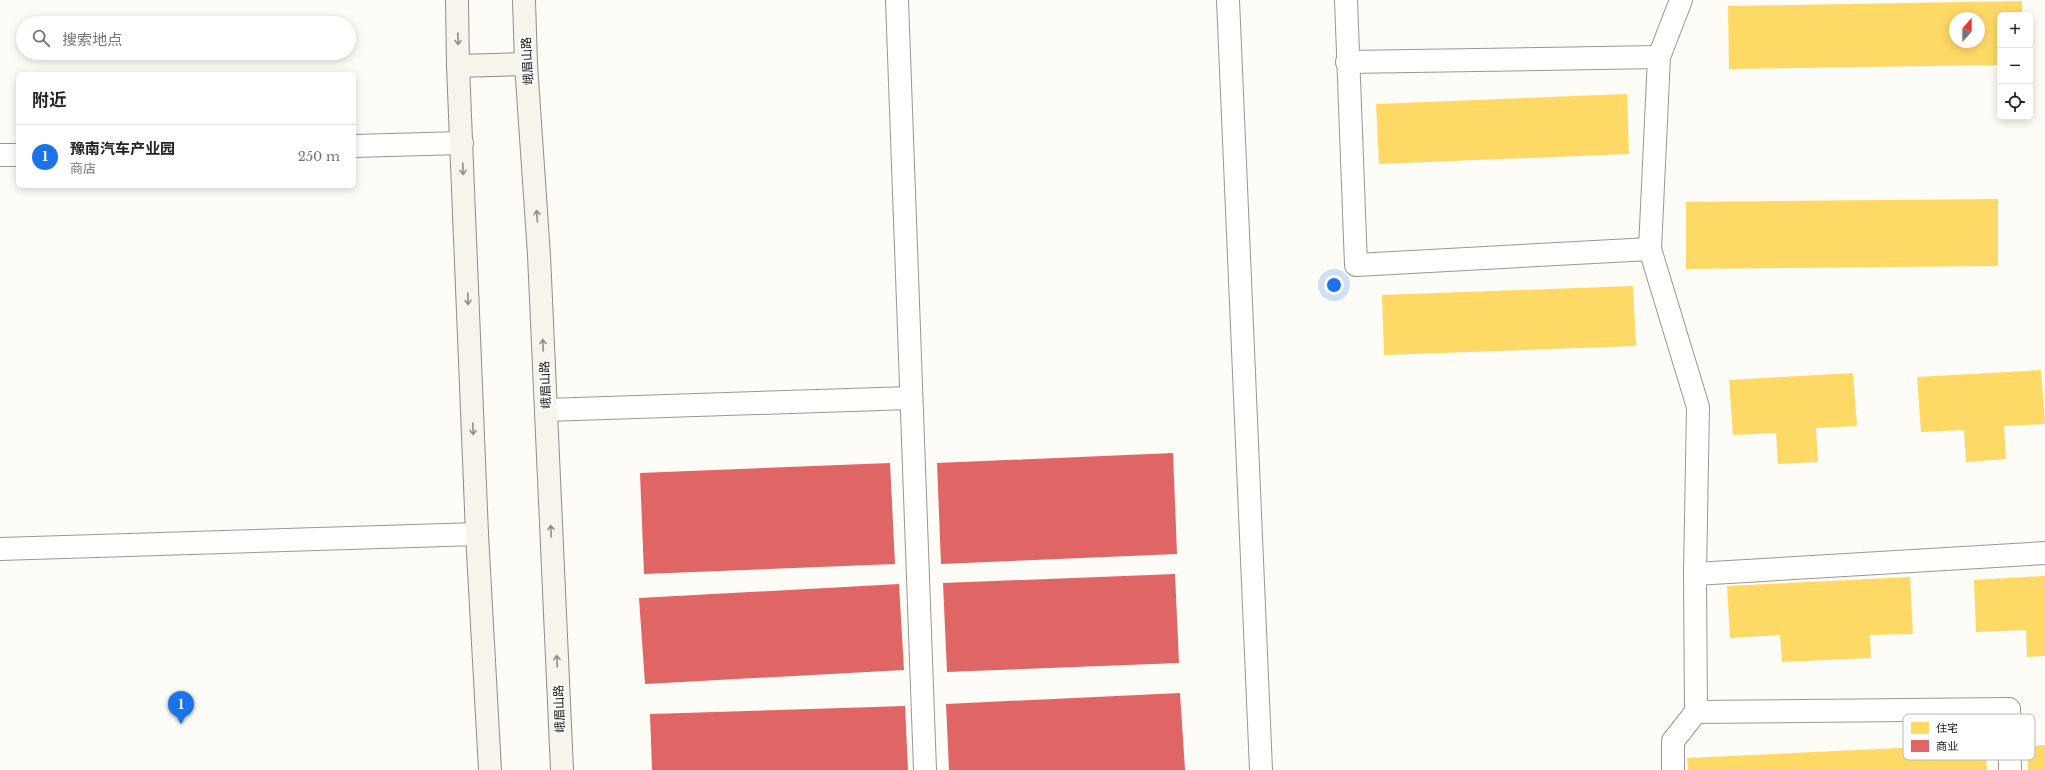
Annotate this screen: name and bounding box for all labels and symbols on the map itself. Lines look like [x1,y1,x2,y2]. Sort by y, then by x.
north arrow [1949,12,1985,48]
one-way arrow [454,32,462,45]
street label: 峨眉山路 [518,37,536,85]
one-way arrow [459,162,467,175]
one-way arrow [533,210,540,223]
your location [1324,275,1344,295]
one-way arrow [464,292,472,305]
one-way arrow [539,339,547,352]
street label: 峨眉山路 [537,361,553,409]
one-way arrow [470,422,477,435]
one-way arrow [548,525,555,538]
one-way arrow [553,655,561,668]
street label: 峨眉山路 [551,685,567,733]
pin: 1 [168,691,194,724]
legend [1903,714,2035,760]
text: 住宅 [1936,721,1958,735]
text: 商业 [1936,739,1958,753]

